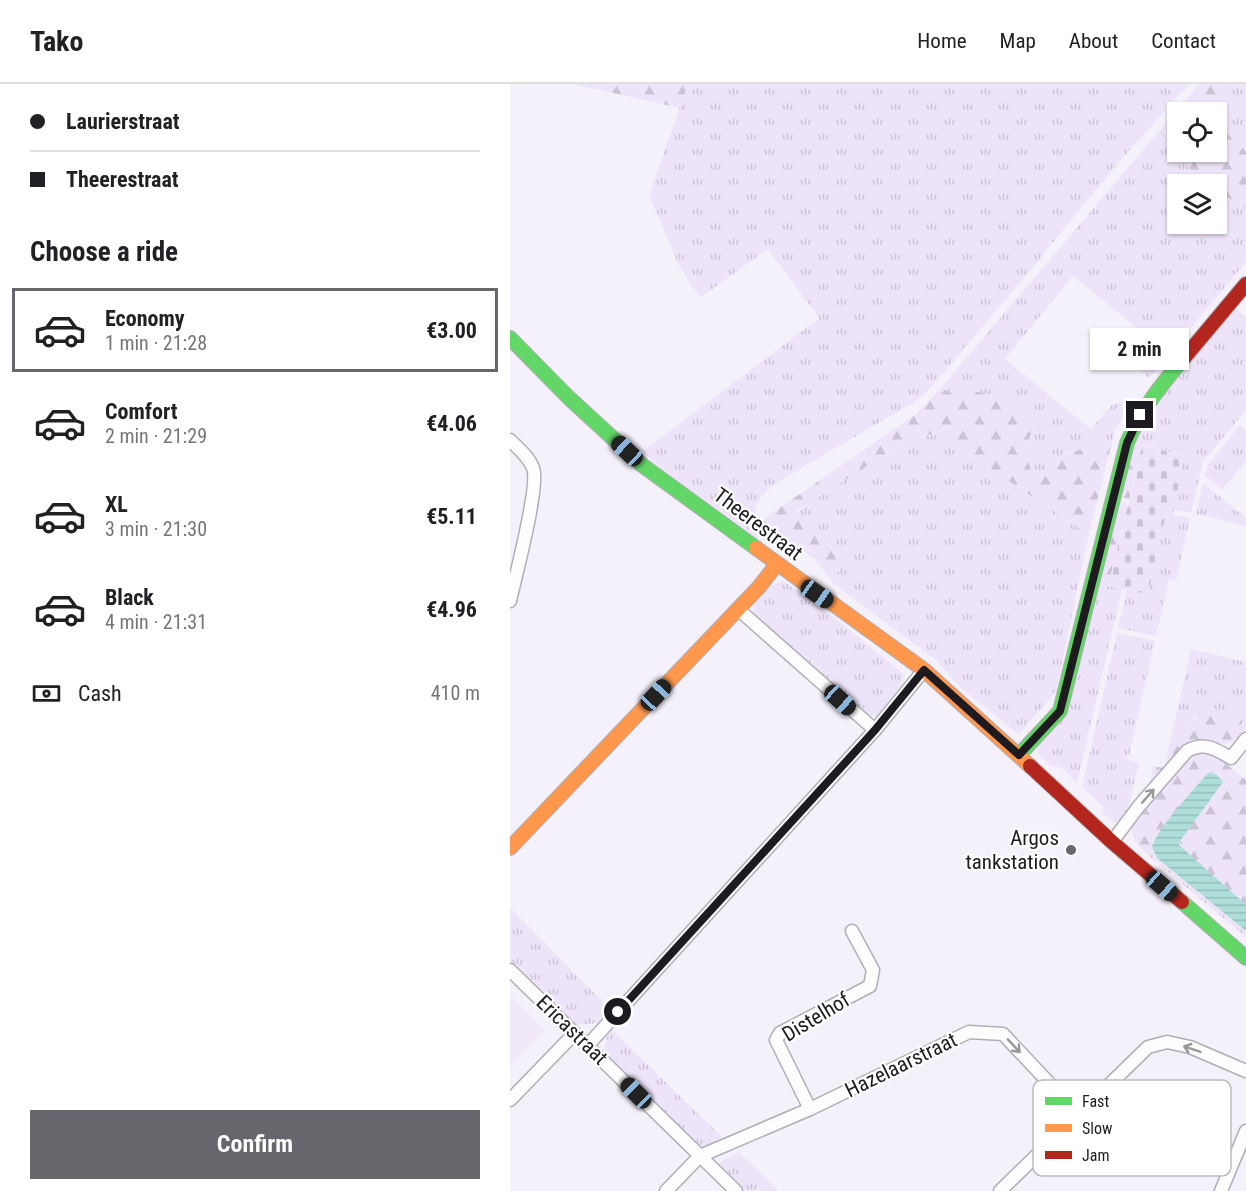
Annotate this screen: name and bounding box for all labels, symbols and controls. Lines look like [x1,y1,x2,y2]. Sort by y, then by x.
text: Tako [30,25,83,58]
text: Home [917,29,967,53]
text: Map [1000,29,1036,53]
text: About [1069,29,1118,53]
text: Contact [1151,29,1216,53]
map controls [1167,102,1227,234]
button: locate [1167,102,1227,162]
text: Laurierstraat [66,109,180,134]
text: Theerestraat [66,167,179,192]
button: layers [1167,174,1227,234]
text: Choose a ride [30,236,178,268]
icon: car [33,303,87,357]
text: Economy [105,306,185,331]
text: €3.00 [426,318,477,343]
callout: 2 min [1090,328,1190,370]
text: 1 min · 21:28 [105,331,207,355]
text: 2 min [1117,337,1162,361]
icon: car [33,396,87,450]
text: Comfort [105,399,178,424]
route end [1126,401,1153,428]
text: €4.06 [426,411,477,436]
text: 2 min · 21:29 [105,424,207,448]
car [608,432,646,470]
street label: Theerestraat [709,483,807,565]
icon: car [33,489,87,543]
text: XL [105,492,128,517]
text: €5.11 [426,504,477,529]
text: 3 min · 21:30 [105,517,207,541]
car [797,576,837,612]
icon: car [33,582,87,636]
text: Black [105,585,154,610]
text: €4.96 [426,597,477,622]
text: 4 min · 21:31 [105,610,207,634]
car [637,676,675,714]
icon: cash [30,677,63,710]
text: Cash [78,681,122,706]
text: 410 m [431,681,480,705]
car [821,681,859,719]
one-way arrow [1141,789,1155,804]
place label: Argos tankstation [965,826,1059,874]
marker: Argos tankstation [1064,843,1078,857]
car [1143,867,1181,905]
street label: Distelhof [778,987,854,1046]
street label: Ericastraat [531,990,613,1070]
route start [604,998,631,1025]
street label: Hazelaarstraat [841,1028,961,1102]
one-way arrow [1007,1038,1021,1053]
one-way arrow [1183,1043,1202,1054]
car [617,1074,655,1112]
legend [1033,1080,1231,1176]
text: Fast [1082,1092,1109,1111]
button: Confirm [30,1110,480,1179]
text: Slow [1082,1119,1112,1138]
text: Jam [1082,1146,1109,1165]

